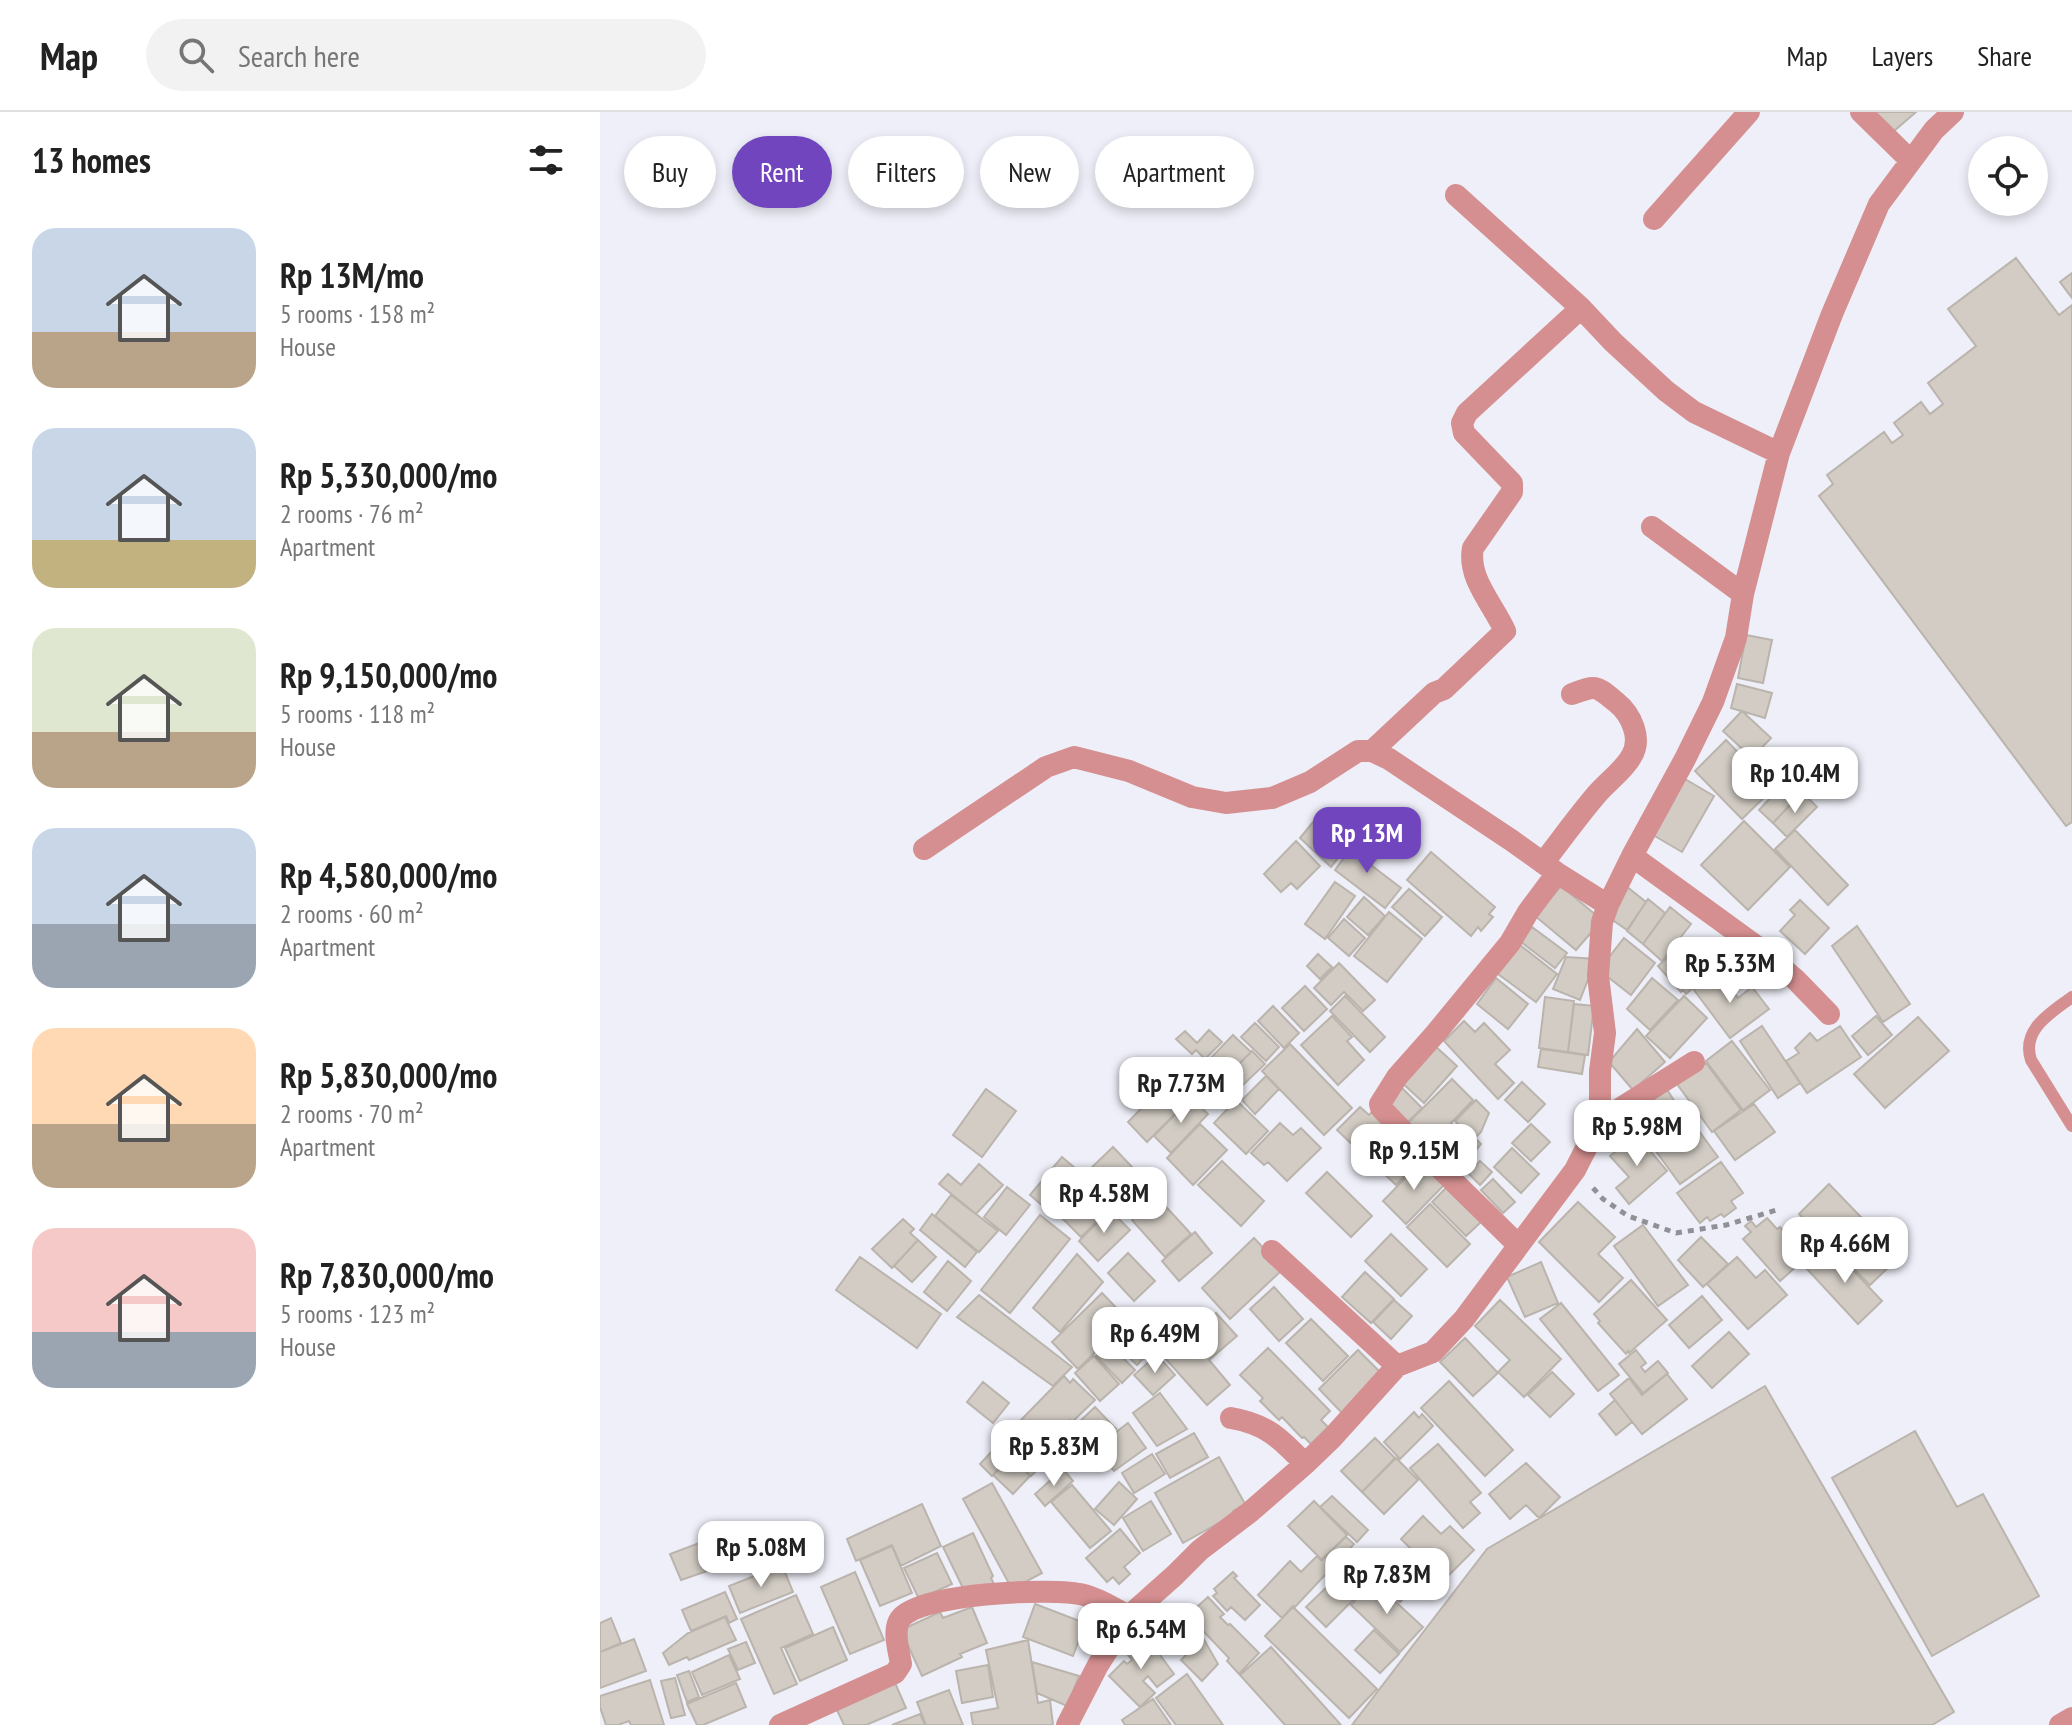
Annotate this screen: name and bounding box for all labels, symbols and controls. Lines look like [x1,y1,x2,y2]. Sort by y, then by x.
search box [146,19,706,91]
text: Map [40,31,98,80]
icon: search [174,33,218,77]
text: Search here [238,36,360,75]
text: Map [1786,37,1828,74]
text: Layers [1872,37,1933,74]
text: Share [1977,37,2032,74]
chip: Buy [624,136,716,208]
chip: Rent [732,136,832,208]
chip: Filters [848,136,964,208]
chip: New [980,136,1079,208]
chip: Apartment [1095,136,1254,208]
map controls [1968,136,2048,216]
button: locate [1968,136,2048,216]
text: 13 homes [32,138,151,182]
icon: filters [524,138,568,182]
text: Rp 13M/mo [280,253,424,297]
icon: home [96,260,192,356]
text: 5 rooms · 158 m² [280,297,435,330]
text: House [280,330,336,363]
text: Rp 5,330,000/mo [280,453,497,497]
icon: home [96,460,192,556]
text: 2 rooms · 76 m² [280,497,424,530]
text: Apartment [280,530,375,563]
text: Rp 9,150,000/mo [280,653,497,697]
icon: home [96,660,192,756]
text: 5 rooms · 118 m² [280,697,435,730]
text: House [280,730,336,763]
pin: Rp 10.4M [1712,747,1878,815]
text: Rp 10.4M [1750,756,1840,789]
pin: Rp 13M [1302,807,1432,875]
text: Rp 13M [1331,816,1403,849]
text: Rp 4,580,000/mo [280,853,497,897]
icon: home [96,860,192,956]
text: 2 rooms · 60 m² [280,897,424,930]
text: Apartment [280,930,375,963]
pin: Rp 5.33M [1647,937,1813,1005]
text: Rp 5.33M [1685,946,1775,979]
text: Rp 5,830,000/mo [280,1053,497,1097]
pin: Rp 7.73M [1098,1057,1264,1125]
icon: home [96,1060,192,1156]
text: Rp 7.73M [1137,1066,1225,1099]
text: 2 rooms · 70 m² [280,1097,424,1130]
pin: Rp 5.98M [1554,1100,1720,1168]
text: Rp 5.98M [1592,1109,1682,1142]
pin: Rp 9.15M [1331,1124,1497,1192]
text: Apartment [280,1130,375,1163]
text: Rp 9.15M [1369,1133,1459,1166]
pin: Rp 4.58M [1021,1167,1187,1235]
text: Rp 4.58M [1059,1176,1149,1209]
pin: Rp 4.66M [1762,1217,1928,1285]
text: Rp 4.66M [1800,1226,1890,1259]
text: Rp 7,830,000/mo [280,1253,494,1297]
icon: home [96,1260,192,1356]
text: 5 rooms · 123 m² [280,1297,435,1330]
pin: Rp 6.49M [1072,1307,1238,1375]
text: Rp 6.49M [1110,1316,1200,1349]
text: House [280,1330,336,1363]
pin: Rp 5.83M [971,1420,1137,1488]
text: Rp 5.83M [1009,1429,1099,1462]
pin: Rp 5.08M [678,1521,844,1589]
text: Rp 5.08M [716,1530,806,1563]
pin: Rp 7.83M [1304,1548,1470,1616]
text: Rp 7.83M [1343,1557,1431,1590]
pin: Rp 6.54M [1058,1603,1224,1671]
text: Rp 6.54M [1096,1612,1186,1645]

